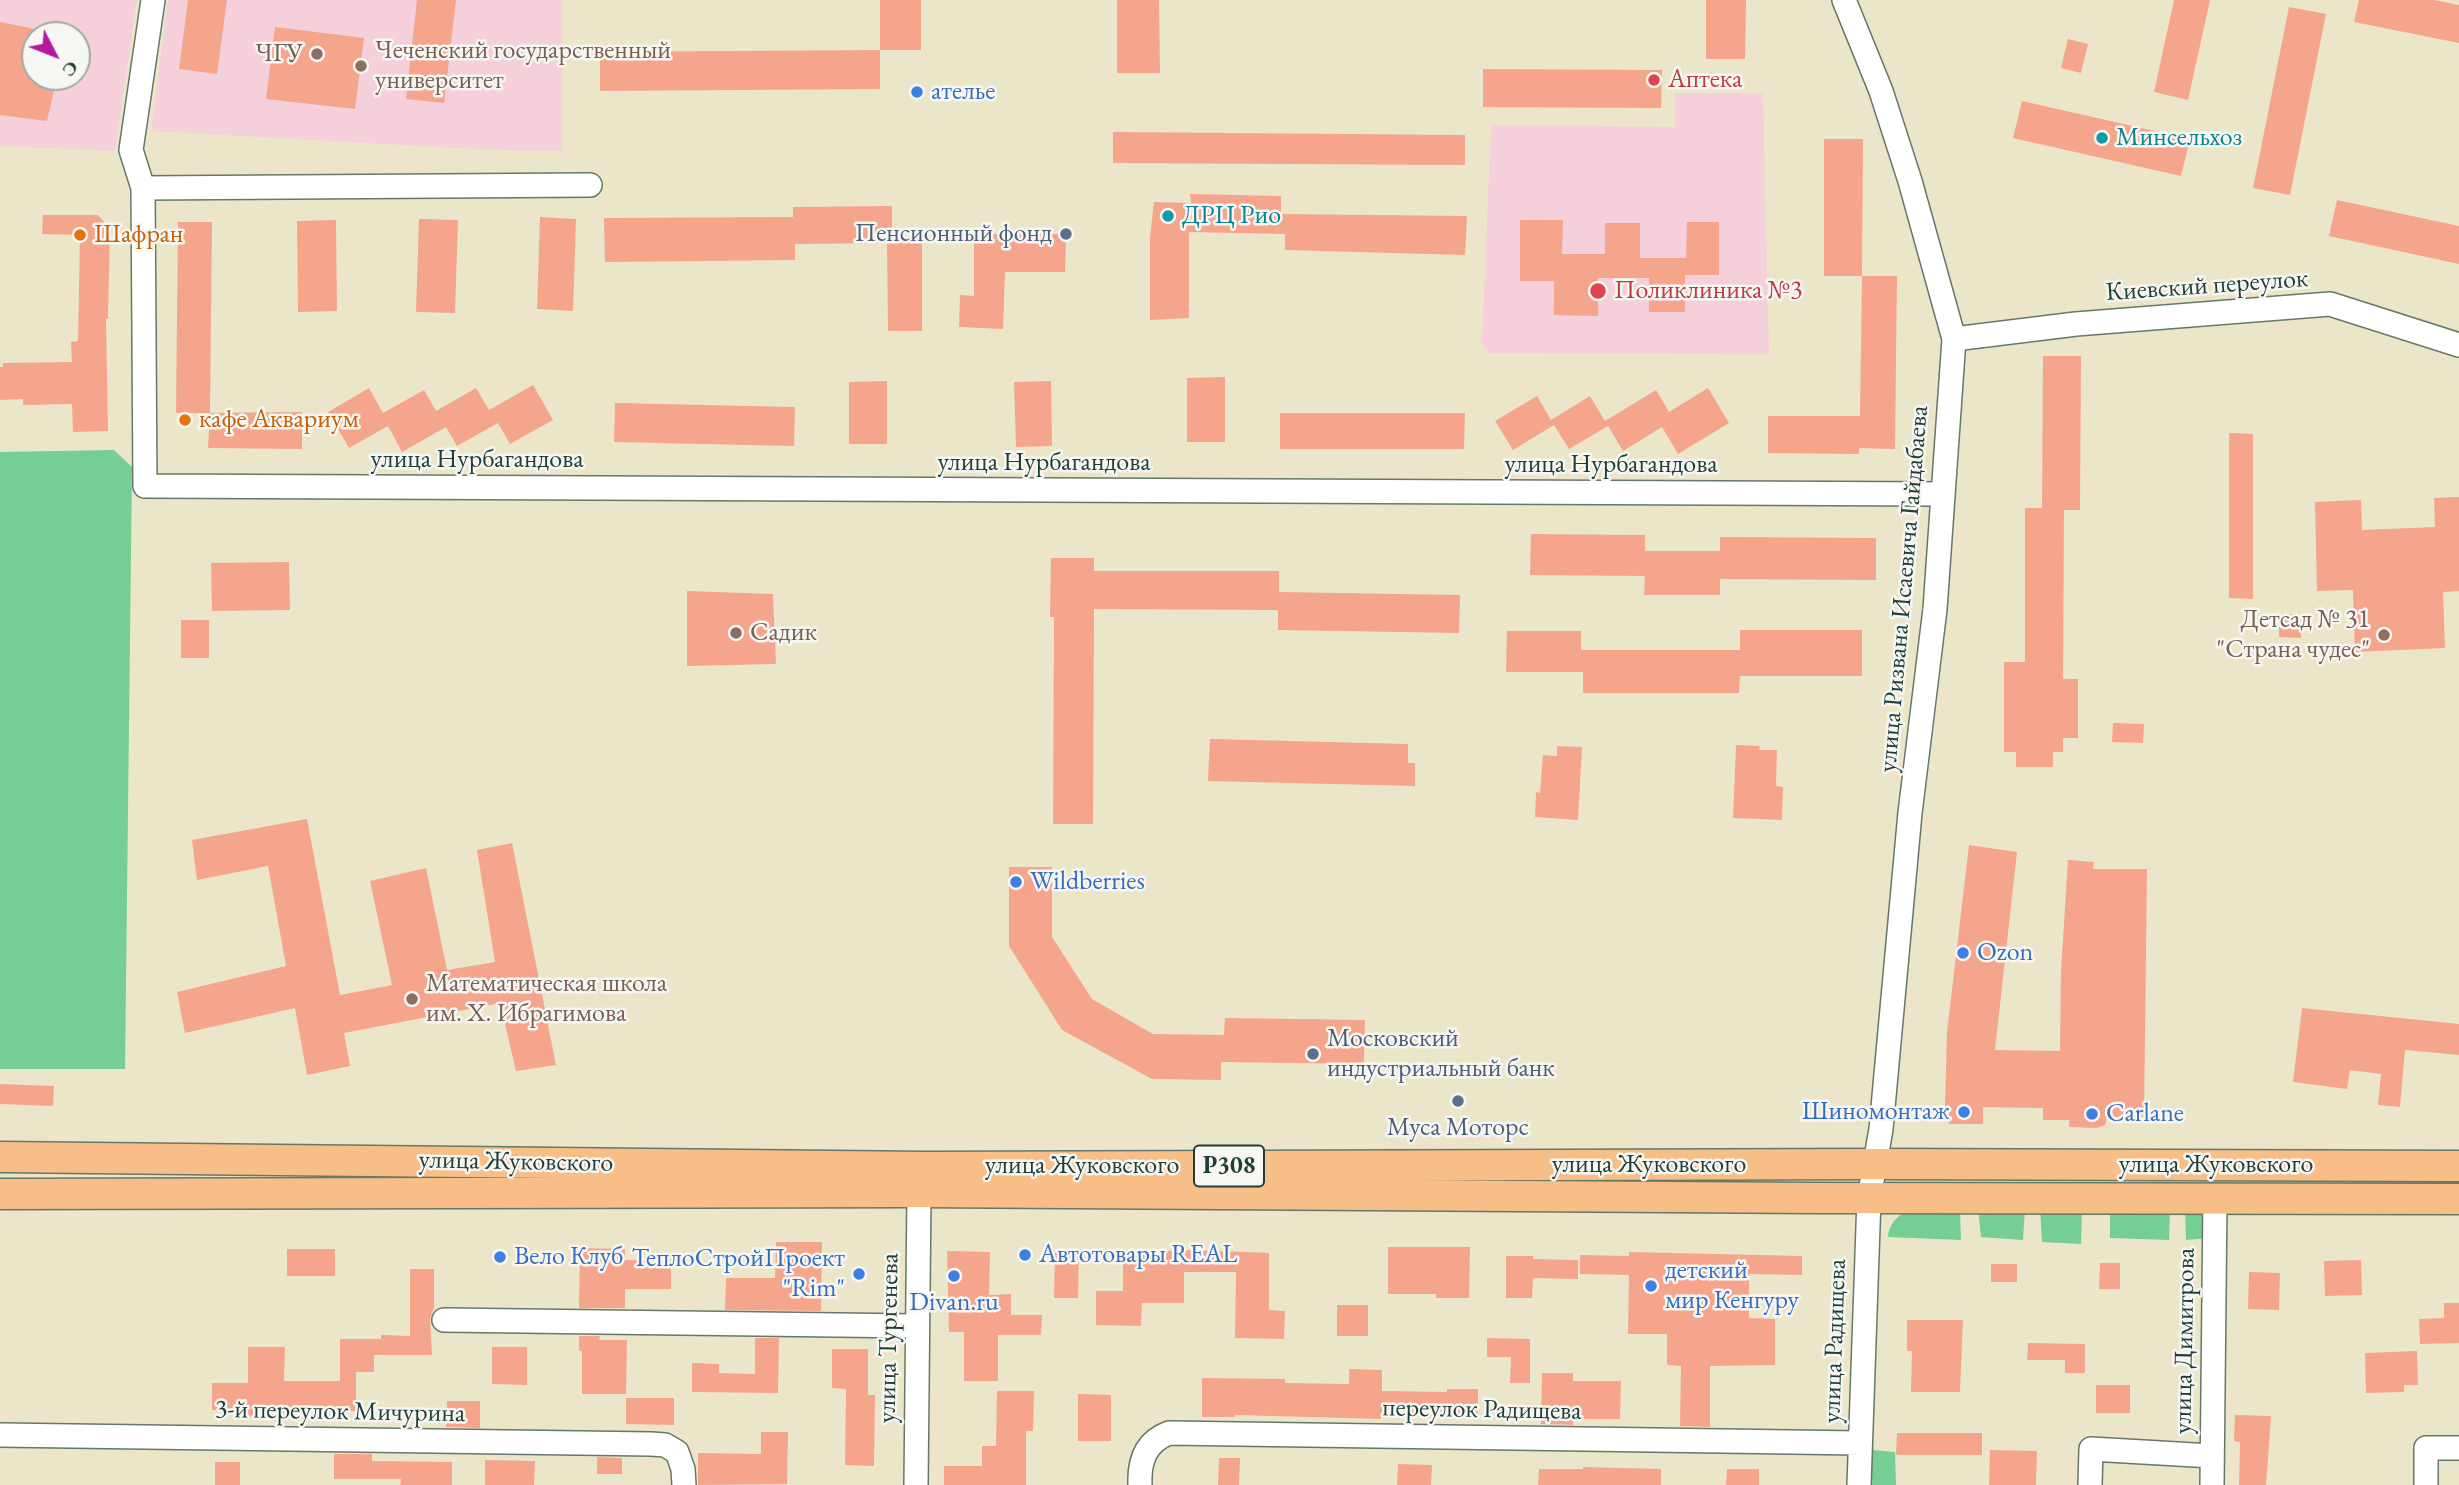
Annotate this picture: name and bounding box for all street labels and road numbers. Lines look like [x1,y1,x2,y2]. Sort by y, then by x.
street label: Киевский переулок [2105,263,2309,309]
street label: улица Ризвана Исаевича Гайдабаева [1872,404,1936,774]
street label: улица Нурбагандова [370,444,584,476]
street label: улица Нурбагандова [937,447,1151,479]
street label: улица Нурбагандова [1504,449,1718,481]
street label: улица Жуковского [418,1145,614,1179]
road number: P308 [1194,1146,1264,1186]
street label: улица Жуковского [1552,1149,1746,1181]
street label: улица Жуковского [2119,1149,2313,1181]
street label: улица Жуковского [985,1150,1179,1182]
street label: улица Димитрова [2168,1248,2202,1434]
street label: улица Тургенева [872,1253,906,1423]
street label: улица Радищева [1817,1258,1853,1424]
street label: переулок Радищева [1382,1393,1582,1427]
street label: 3-й переулок Мичурина [215,1394,465,1430]

